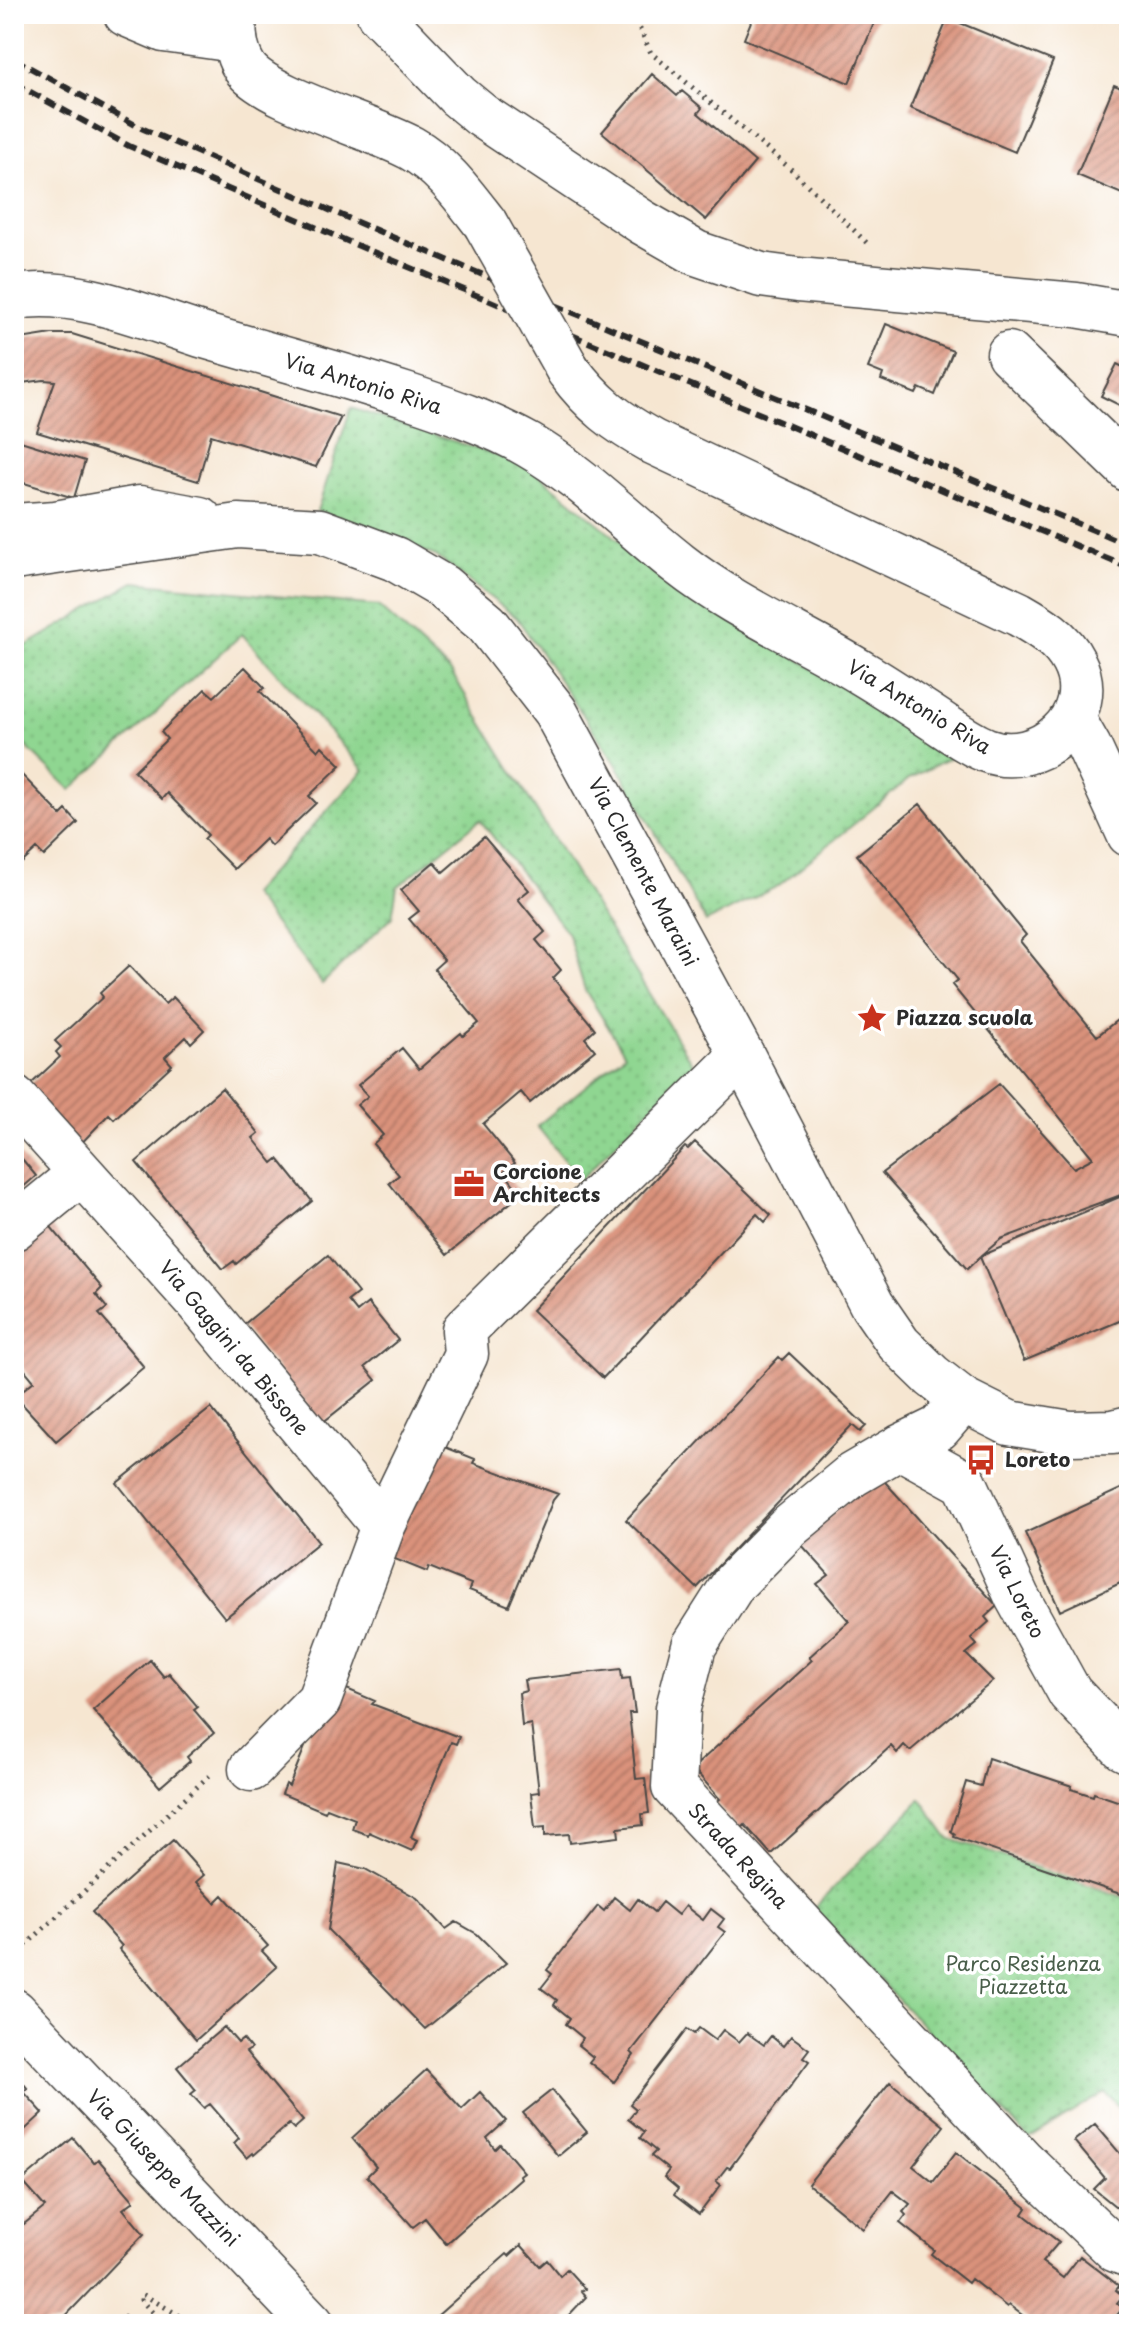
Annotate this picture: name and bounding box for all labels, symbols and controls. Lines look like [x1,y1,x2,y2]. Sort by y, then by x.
street label: Via Antonio Riva [281,345,446,421]
street label: Via Antonio Riva [842,651,998,761]
street label: Via Clemente Maraini [581,772,707,971]
place icon: Piazza scuola [855,1001,889,1035]
place label: Piazza scuola [896,1002,1034,1032]
place label: Corcione Architects [493,1156,601,1209]
office icon: Corcione Architects [452,1167,486,1201]
street label: Via Gaggini da Bissone [152,1253,317,1442]
bus stop icon: Loreto [964,1443,998,1477]
place label: Loreto [1005,1444,1071,1474]
street label: Via Loreto [983,1540,1053,1643]
street label: Strada Regina [682,1796,796,1915]
park label: Parco Residenza Piazzetta [945,1948,1101,2001]
street label: Via Giuseppe Mazzini [80,2082,247,2253]

